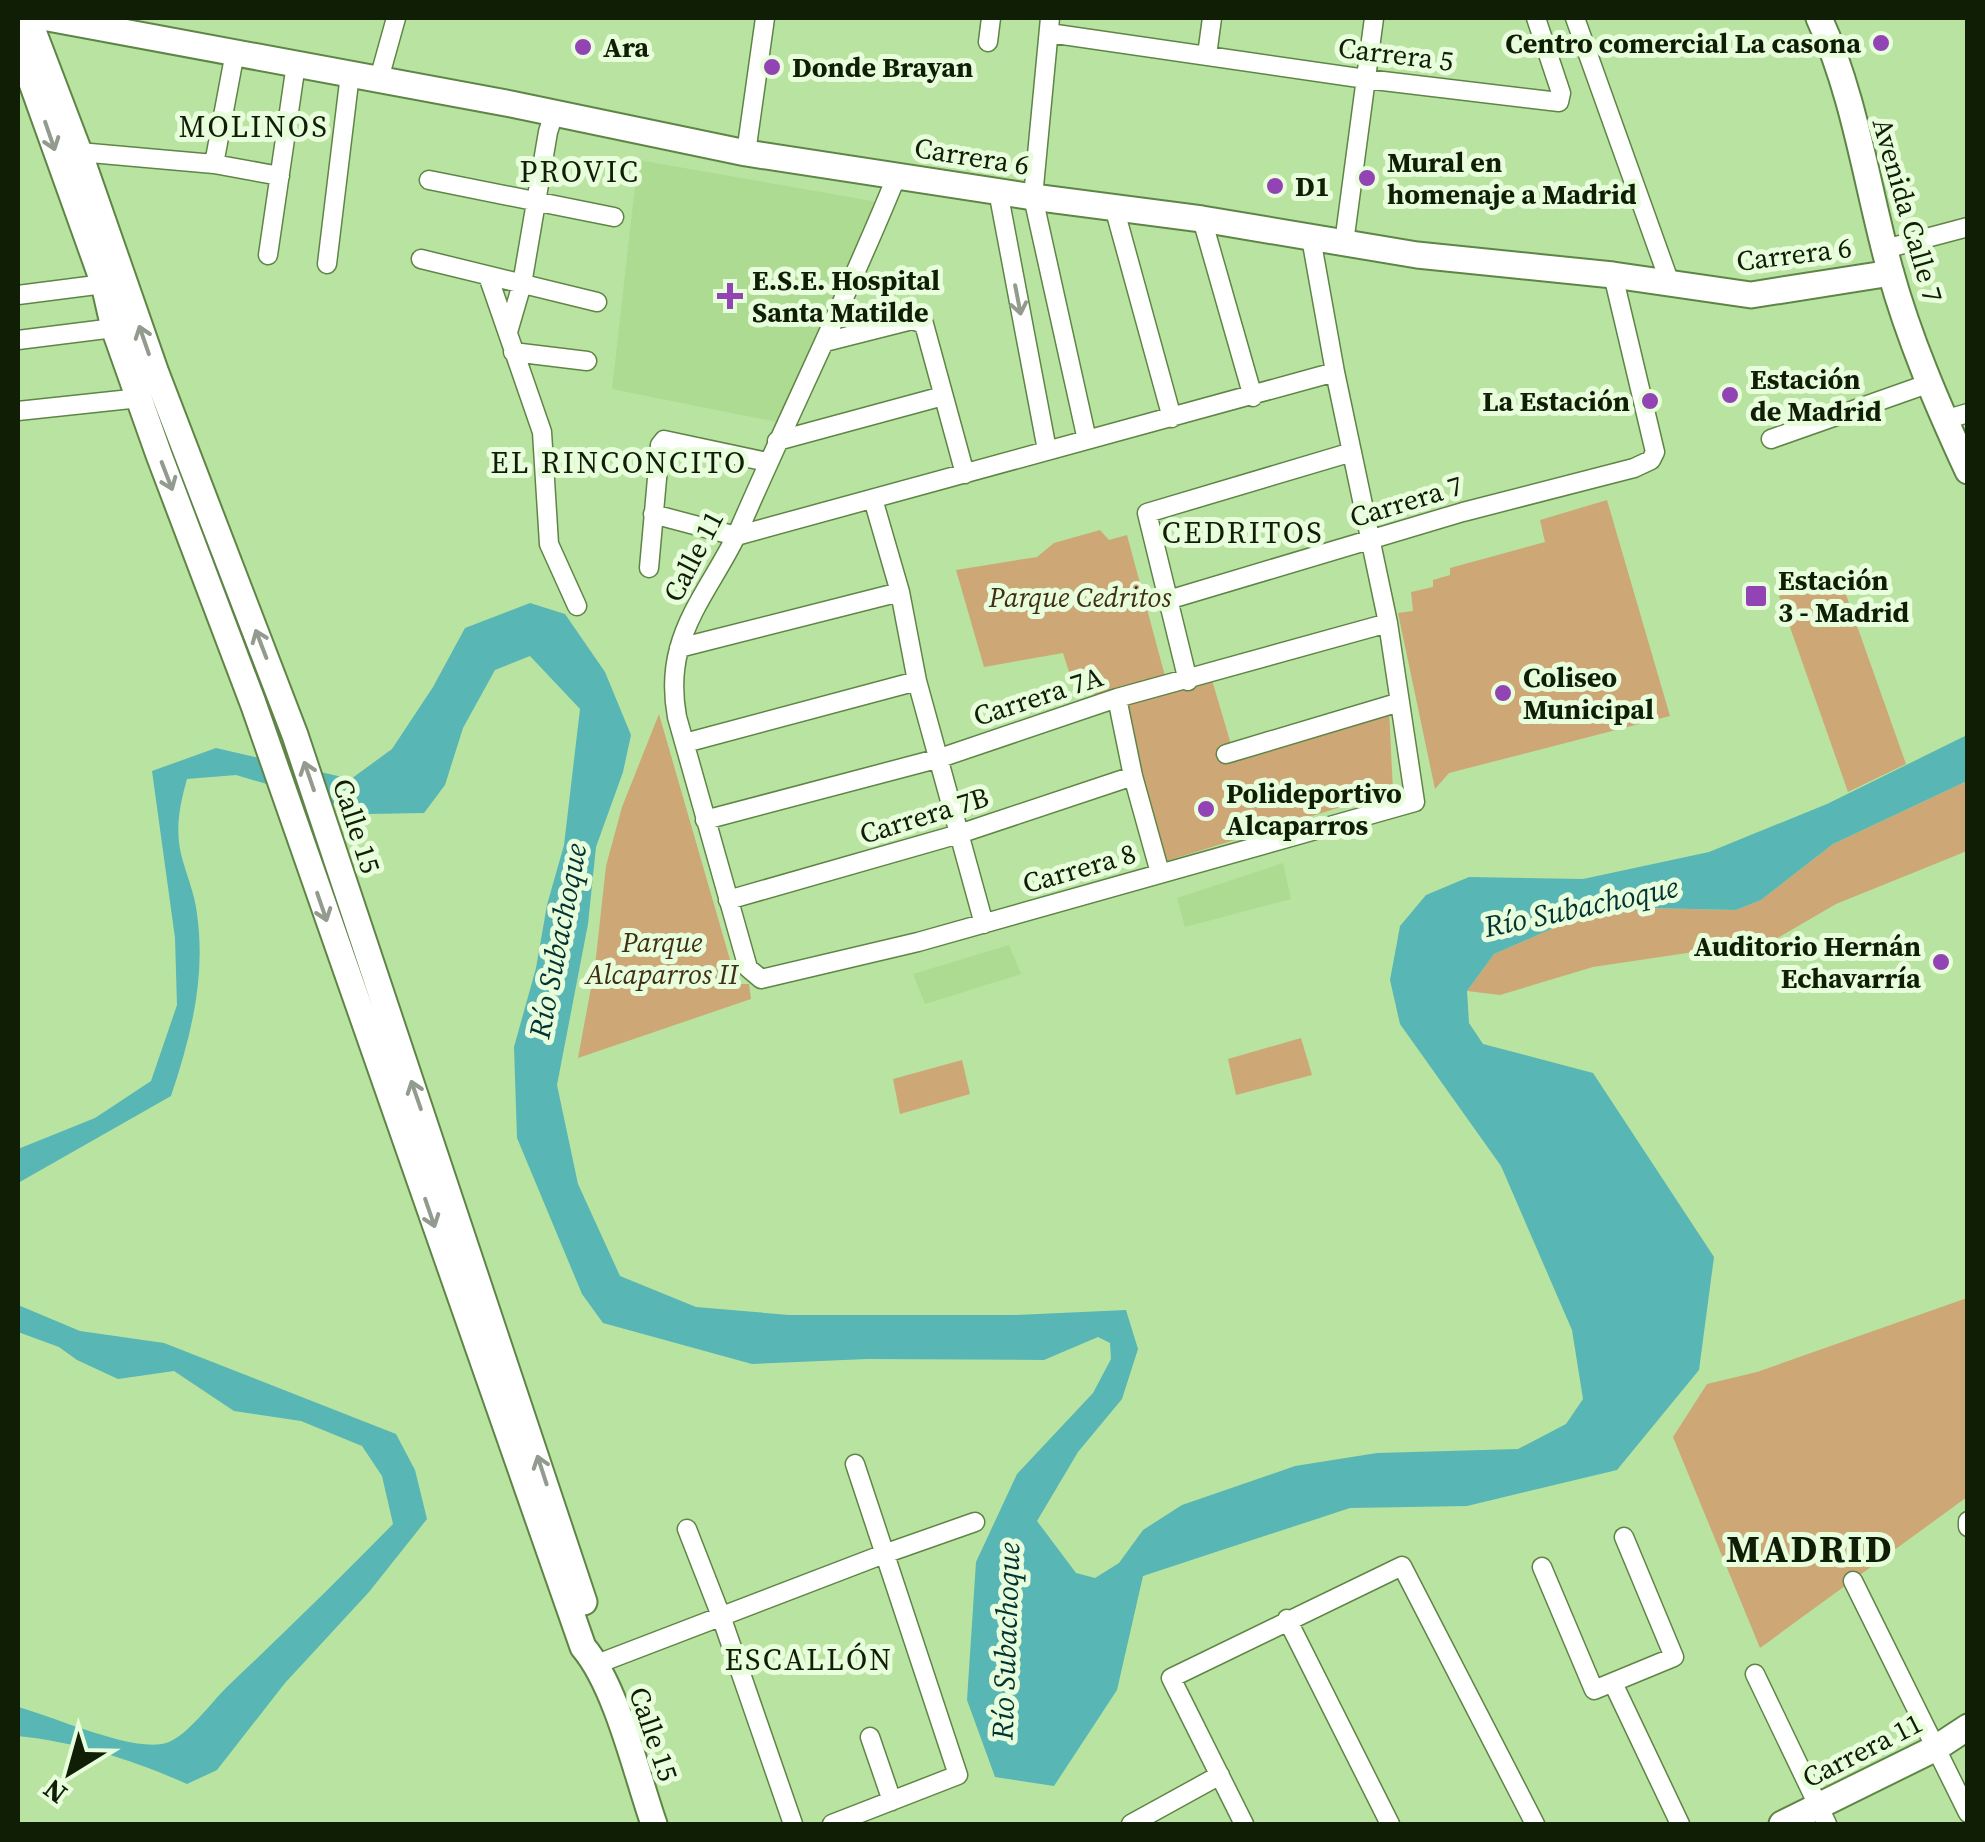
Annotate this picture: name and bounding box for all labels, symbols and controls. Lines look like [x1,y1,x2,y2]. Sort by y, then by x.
place label: Centro comercial La casona [1505,24,1861,62]
place label: Ara [603,28,649,66]
street label: Carrera 5 [1336,28,1456,80]
marker: Centro comercial La casona [1870,32,1892,54]
marker: Ara [572,36,594,58]
place label: Donde Brayan [792,48,973,86]
marker: Donde Brayan [761,56,783,78]
district label: MOLINOS [179,106,329,147]
street label: Avenida Calle 7 [1864,114,1952,306]
one-way arrow [42,120,60,151]
street label: Carrera 6 [912,128,1032,184]
place label: Mural en homenaje a Madrid [1387,143,1637,213]
district label: PROVIC [520,151,640,192]
place label: D1 [1295,167,1330,205]
marker: Mural en homenaje a Madrid [1356,167,1378,189]
marker: D1 [1264,175,1286,197]
street label: Carrera 6 [1734,228,1854,280]
place label: E.S.E. Hospital Santa Matilde [752,261,940,331]
marker: E.S.E. Hospital Santa Matilde [717,283,743,309]
one-way arrow [1010,283,1029,315]
one-way arrow [134,326,152,357]
place label: Estación de Madrid [1750,360,1882,430]
place label: La Estación [1482,382,1630,420]
marker: Estación de Madrid [1719,384,1741,406]
marker: La Estación [1639,390,1661,412]
district label: EL RINCONCITO [490,442,748,483]
one-way arrow [159,461,177,491]
street label: Carrera 7 [1345,466,1467,536]
street label: Calle 11 [654,504,732,608]
district label: CEDRITOS [1162,512,1324,553]
place label: Estación 3 - Madrid [1778,561,1910,631]
park label: Parque Cedritos [988,578,1172,616]
marker: Estación 3 - Madrid [1743,583,1769,609]
one-way arrow [250,629,268,659]
street label: Carrera 7A [968,657,1108,735]
place label: Coliseo Municipal [1523,658,1654,728]
marker: Coliseo Municipal [1492,682,1514,704]
one-way arrow [299,762,317,793]
street label: Calle 15 [324,774,390,878]
place label: Polideportivo Alcaparros [1226,774,1402,844]
street label: Carrera 7B [855,777,993,853]
marker: Polideportivo Alcaparros [1195,798,1217,820]
street label: Carrera 8 [1018,834,1140,902]
water label: Río Subachoque [518,840,596,1043]
water label: Río Subachoque [1479,866,1682,947]
one-way arrow [314,890,332,921]
park label: Parque Alcaparros II [584,923,739,993]
place label: Auditorio Hernán Echavarría [1694,927,1921,997]
marker: Auditorio Hernán Echavarría [1930,951,1952,973]
one-way arrow [405,1080,423,1112]
one-way arrow [422,1197,440,1229]
one-way arrow [532,1454,550,1486]
district label: MADRID [1726,1523,1894,1575]
water label: Río Subachoque [982,1541,1029,1742]
district label: ESCALLÓN [724,1639,894,1680]
street label: Calle 15 [620,1682,688,1786]
street label: Carrera 11 [1796,1704,1928,1796]
north arrow [20,1722,120,1822]
text: N [35,1771,75,1813]

